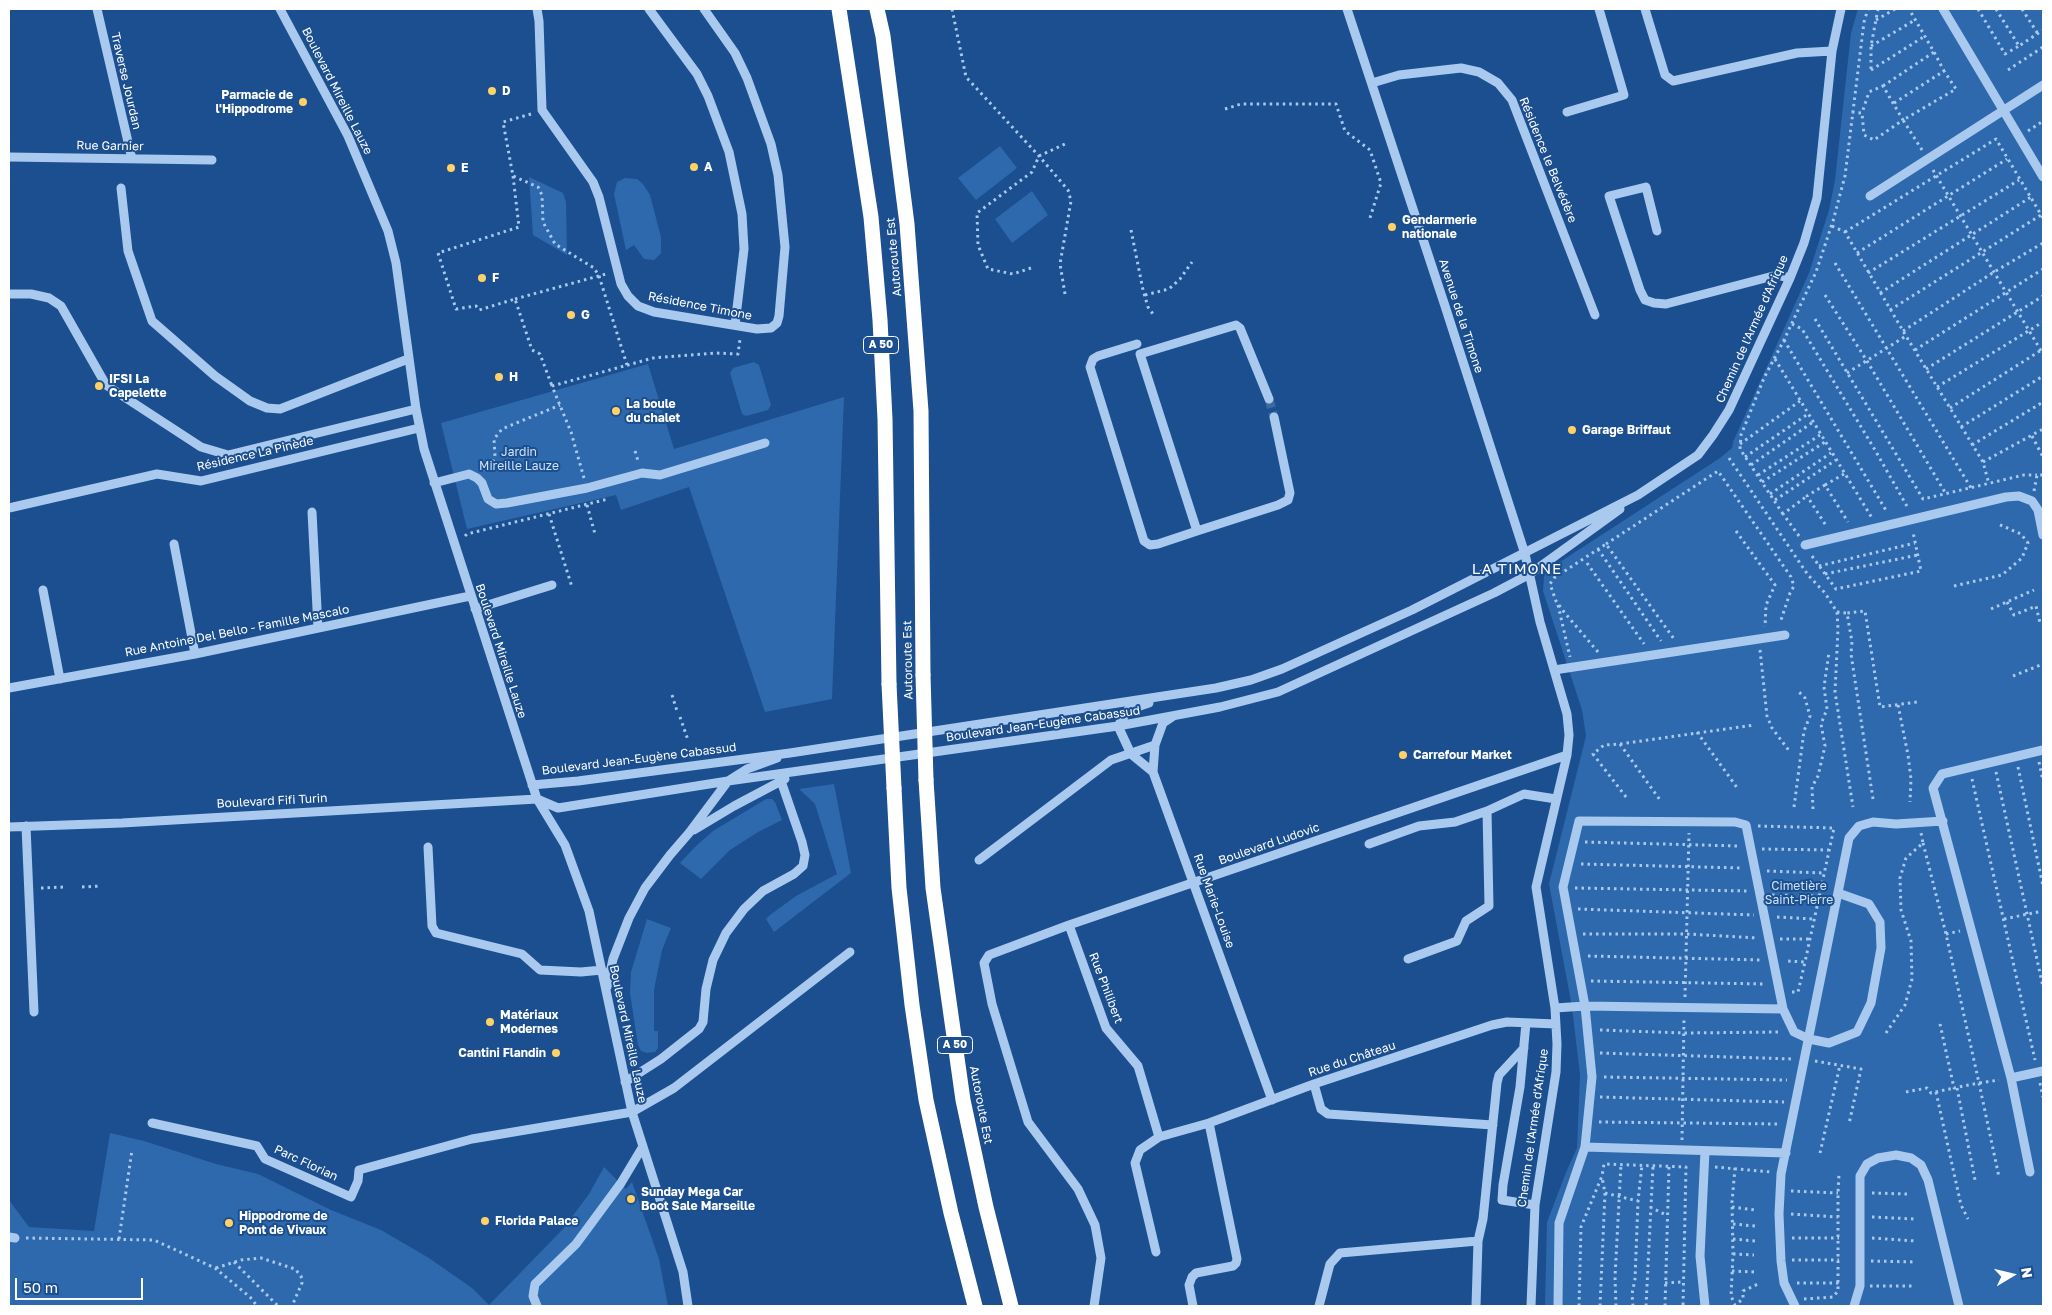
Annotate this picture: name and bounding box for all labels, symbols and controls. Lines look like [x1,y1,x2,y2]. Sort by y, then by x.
street label: Boulevard Mireille Lauze [299,25,375,157]
street label: Traverse Jourdan [108,31,144,131]
place label: D [502,84,511,98]
marker: D [486,85,498,97]
place label: Parmacie de l'Hippodrome [215,88,293,116]
street label: Résidence le Belvédère [1516,95,1580,225]
marker: Parmacie de l'Hippodrome [297,96,309,108]
street label: Rue Garnier [76,138,144,154]
place label: A [704,160,713,174]
place label: E [461,161,468,175]
marker: A [688,161,700,173]
marker: E [445,162,457,174]
place label: Gendarmerie nationale [1402,213,1477,241]
street label: Autoroute Est [883,217,905,297]
marker: Gendarmerie nationale [1386,221,1398,233]
street label: Chemin de l'Armée d'Afrique [1713,253,1791,405]
street label: Avenue de la Timone [1436,257,1486,375]
place label: F [492,271,499,285]
marker: F [476,272,488,284]
street label: Résidence Timone [647,289,753,323]
place label: G [581,308,590,322]
marker: G [565,309,577,321]
road number: A 50 [864,336,898,354]
place label: H [509,370,518,384]
marker: H [493,371,505,383]
place label: IFSI La Capelette [109,372,166,400]
marker: IFSI La Capelette [93,380,105,392]
place label: La boule du chalet [626,397,680,425]
marker: La boule du chalet [610,405,622,417]
place label: Garage Briffaut [1582,423,1671,437]
marker: Garage Briffaut [1566,424,1578,436]
street label: Résidence La Pinède [195,434,315,474]
park label: Jardin Mireille Lauze [479,445,559,473]
district label: LA TIMONE [1471,560,1563,578]
street label: Boulevard Mireille Lauze [472,582,530,720]
street label: Rue Antoine Del Bello - Famille Mascalo [124,602,350,660]
street label: Autoroute Est [900,620,916,700]
street label: Boulevard Jean-Eugène Cabassud [945,703,1141,745]
street label: Boulevard Jean-Eugène Cabassud [541,740,737,778]
place label: Carrefour Market [1413,748,1512,762]
marker: Carrefour Market [1397,749,1409,761]
street label: Boulevard Fifi Turin [216,791,328,811]
street label: Boulevard Ludovic [1217,820,1321,868]
street label: Rue Marie-Louise [1190,852,1238,950]
park label: Cimetière Saint-Pierre [1765,879,1833,907]
street label: Rue Philibert [1086,951,1126,1025]
street label: Boulevard Mireille Lauze [606,964,650,1104]
place label: Matériaux Modernes [500,1008,559,1036]
marker: Matériaux Modernes [484,1016,496,1028]
road number: A 50 [938,1036,972,1054]
street label: Rue du Château [1307,1038,1397,1080]
place label: Cantini Flandin [458,1046,546,1060]
marker: Cantini Flandin [550,1047,562,1059]
street label: Chemin de l'Armée d'Afrique [1515,1048,1551,1208]
street label: Autoroute Est [966,1065,996,1145]
street label: Parc Florian [272,1142,340,1184]
place label: Sunday Mega Car Boot Sale Marseille [641,1185,755,1213]
marker: Sunday Mega Car Boot Sale Marseille [625,1193,637,1205]
place label: Hippodrome de Pont de Vivaux [239,1209,327,1237]
place label: Florida Palace [495,1214,578,1228]
marker: Florida Palace [479,1215,491,1227]
marker: Hippodrome de Pont de Vivaux [223,1217,235,1229]
north arrow [1987,1250,2037,1300]
text: N [2018,1266,2037,1279]
scale bar [18,1268,145,1300]
text: 50 m [23,1278,58,1296]

